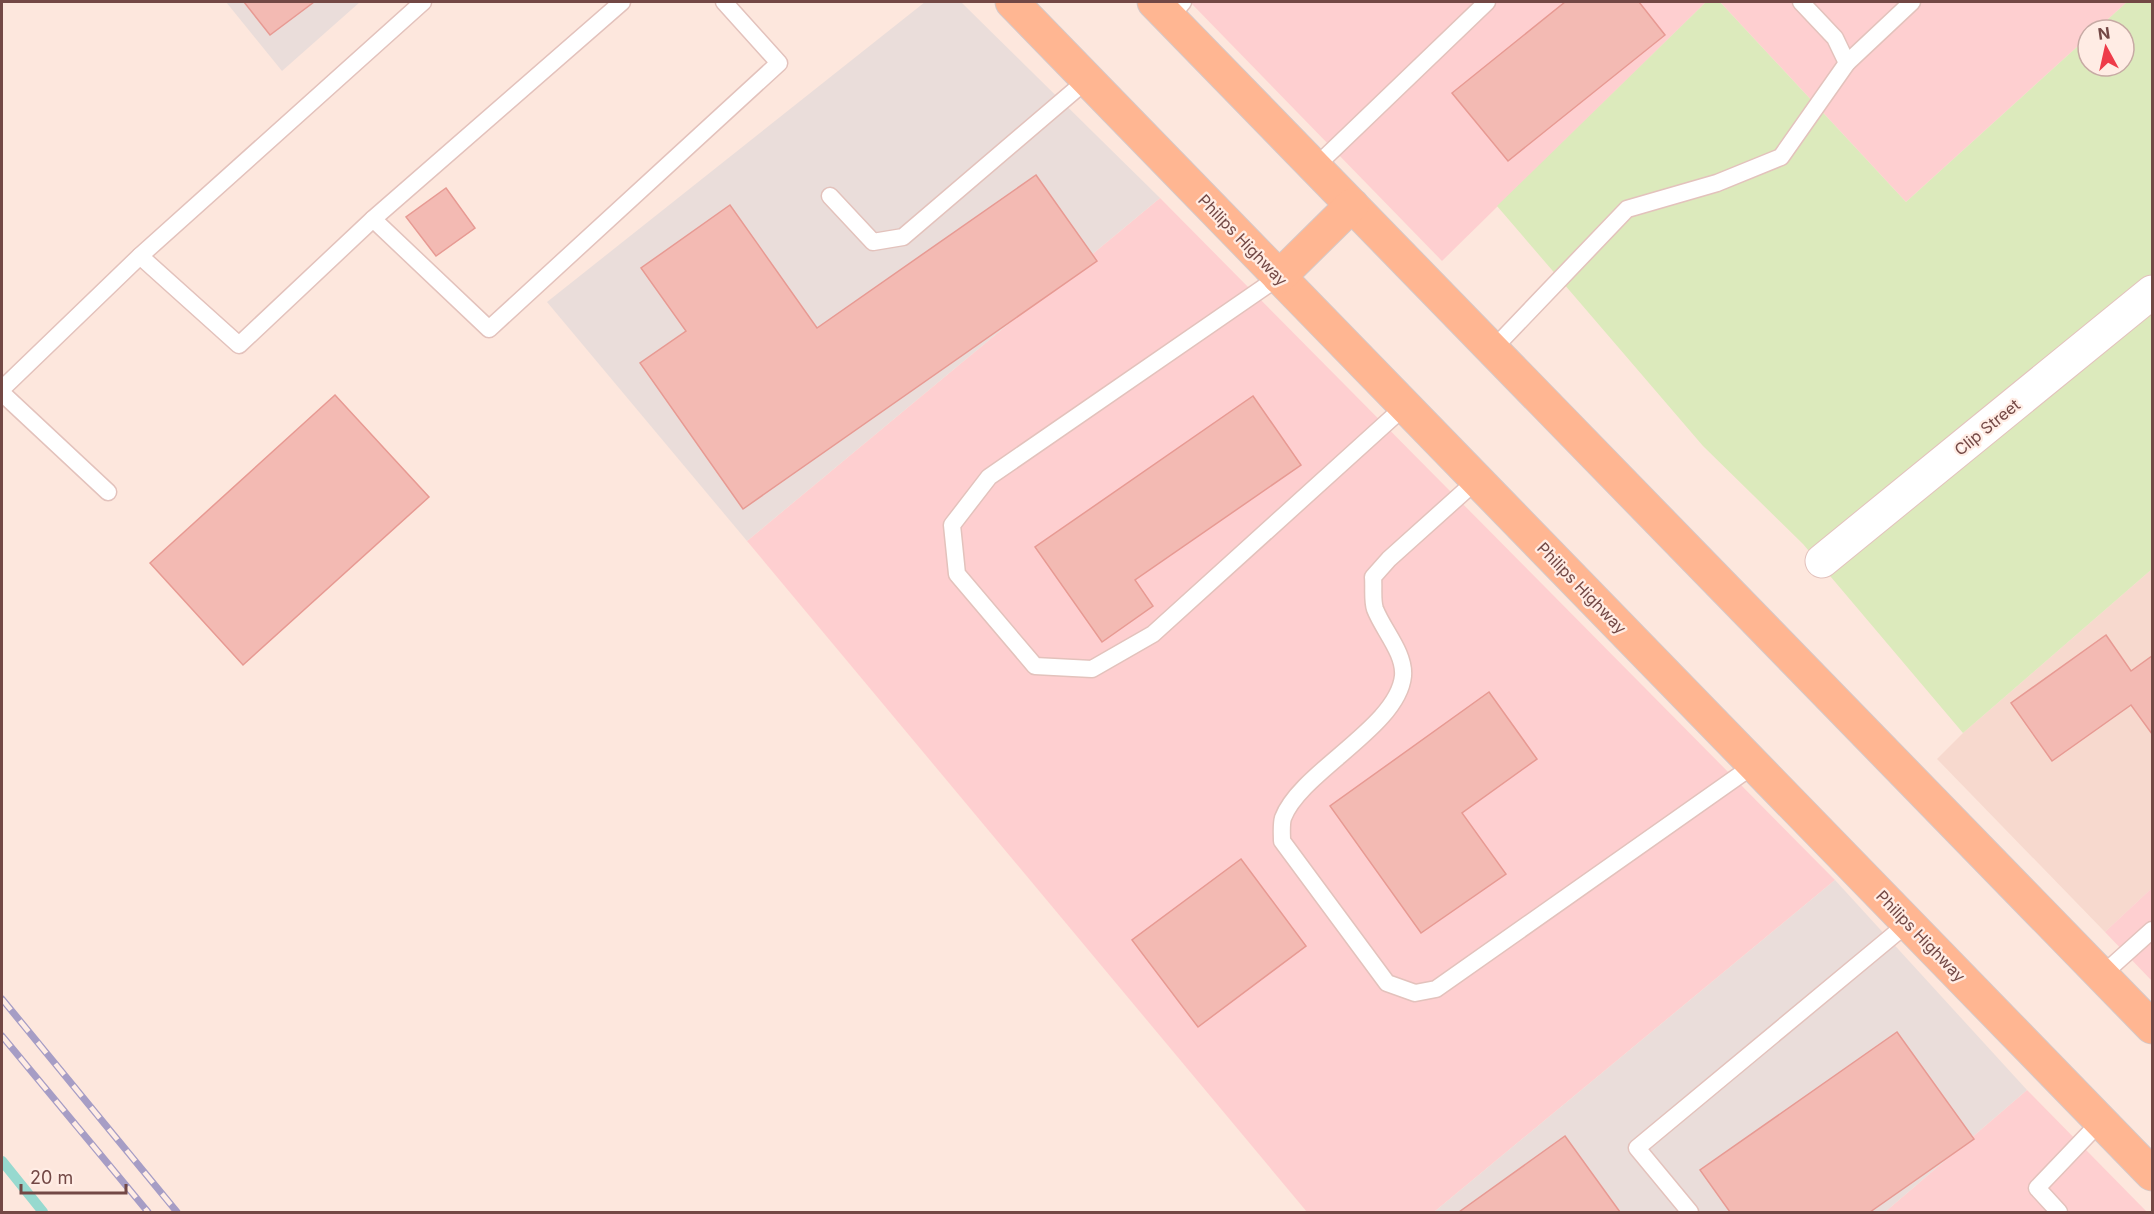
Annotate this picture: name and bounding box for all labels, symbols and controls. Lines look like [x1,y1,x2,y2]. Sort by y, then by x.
north arrow [2076,18,2136,78]
text: N [2096,22,2111,44]
street label: Philips Highway [1194,190,1292,290]
street label: Clip Street [1950,394,2024,460]
street label: Philips Highway [1533,538,1631,638]
street label: Philips Highway [1872,886,1970,986]
scale bar [21,1157,126,1195]
text: 20 m [30,1167,73,1188]

